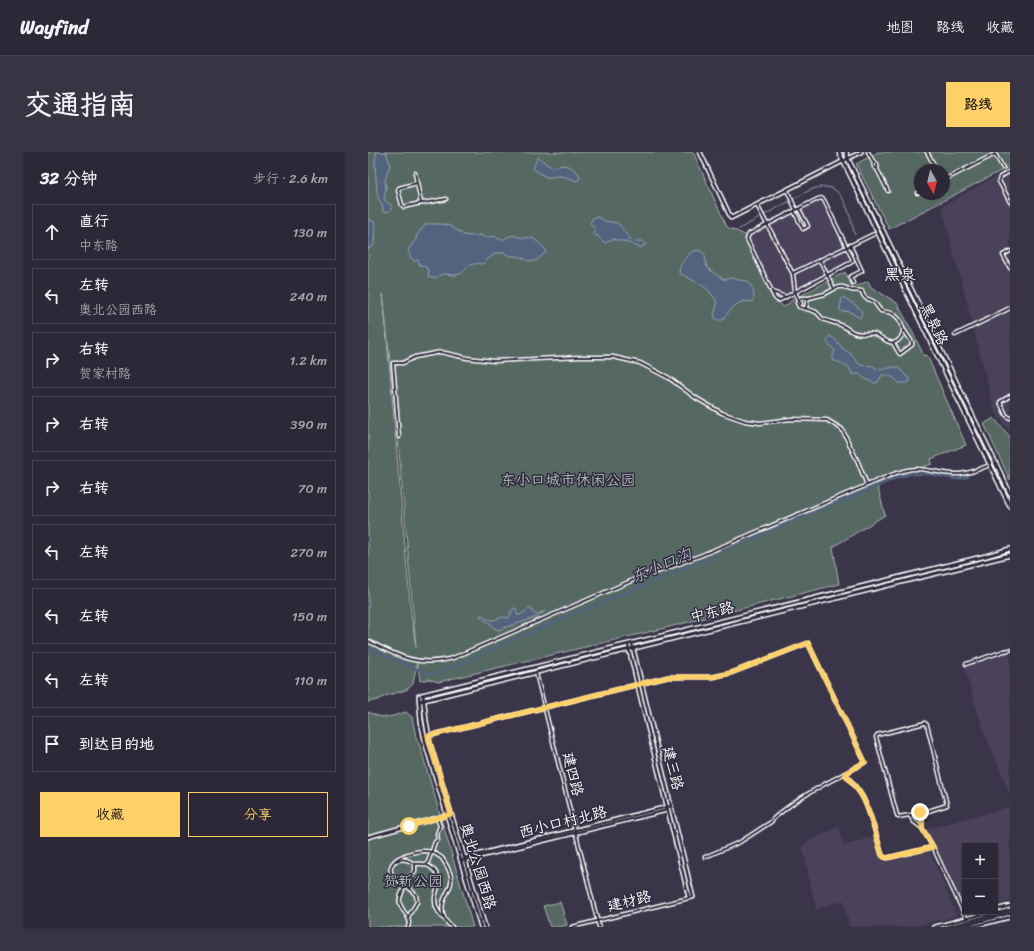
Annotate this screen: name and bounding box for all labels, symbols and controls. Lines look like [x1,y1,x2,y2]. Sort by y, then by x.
text: Wayfind [20,11,88,44]
text: 地图 [886,15,914,40]
text: 路线 [936,15,964,40]
text: 收藏 [986,15,1014,40]
text: 交通指南 [24,80,136,129]
button: 路线 [946,82,1010,127]
text: 32 分钟 [40,163,98,193]
north arrow [914,164,950,200]
text: 步行 · 2.6 km [253,167,328,190]
text: 直行 [79,208,109,234]
icon: ahead [41,221,63,243]
text: 130 m [293,221,327,244]
text: 中东路 [79,234,118,257]
district label: 黑泉 [884,260,916,289]
text: 左转 [79,272,109,298]
icon: left [41,285,63,307]
text: 240 m [290,285,327,308]
text: 奥北公园西路 [79,298,157,321]
street label: 黑泉路 [912,298,956,350]
text: 右转 [79,336,109,362]
icon: right [41,349,63,371]
text: 1.2 km [290,349,327,372]
text: 贺家村路 [79,362,131,385]
text: 右转 [79,411,109,437]
icon: right [41,413,63,435]
text: 390 m [290,413,327,436]
park label: 东小口城市休闲公园 [500,467,636,493]
text: 右转 [79,475,109,501]
icon: right [41,477,63,499]
text: 70 m [298,477,327,500]
text: 左转 [79,539,109,565]
water label: 东小口沟 [626,539,698,591]
icon: left [41,541,63,563]
text: 270 m [290,541,327,564]
street label: 中东路 [687,594,737,630]
text: 左转 [79,603,109,629]
icon: left [41,605,63,627]
text: 150 m [292,605,327,628]
text: 左转 [79,667,109,693]
icon: left [41,669,63,691]
text: 110 m [294,669,327,692]
text: 到达目的地 [79,731,154,757]
icon: arrive [41,733,63,755]
street label: 建三路 [655,743,691,793]
street label: 建四路 [555,749,591,799]
button: 收藏 [40,792,180,837]
button: 分享 [188,792,328,837]
street label: 西小口村北路 [516,798,610,846]
route end [911,803,929,821]
route start [400,817,418,835]
street label: 奥北公园西路 [452,819,504,913]
map controls [962,843,998,915]
button: + [962,843,998,879]
park label: 贺新公园 [383,868,443,894]
button: − [962,879,998,915]
street label: 建材路 [604,883,654,919]

